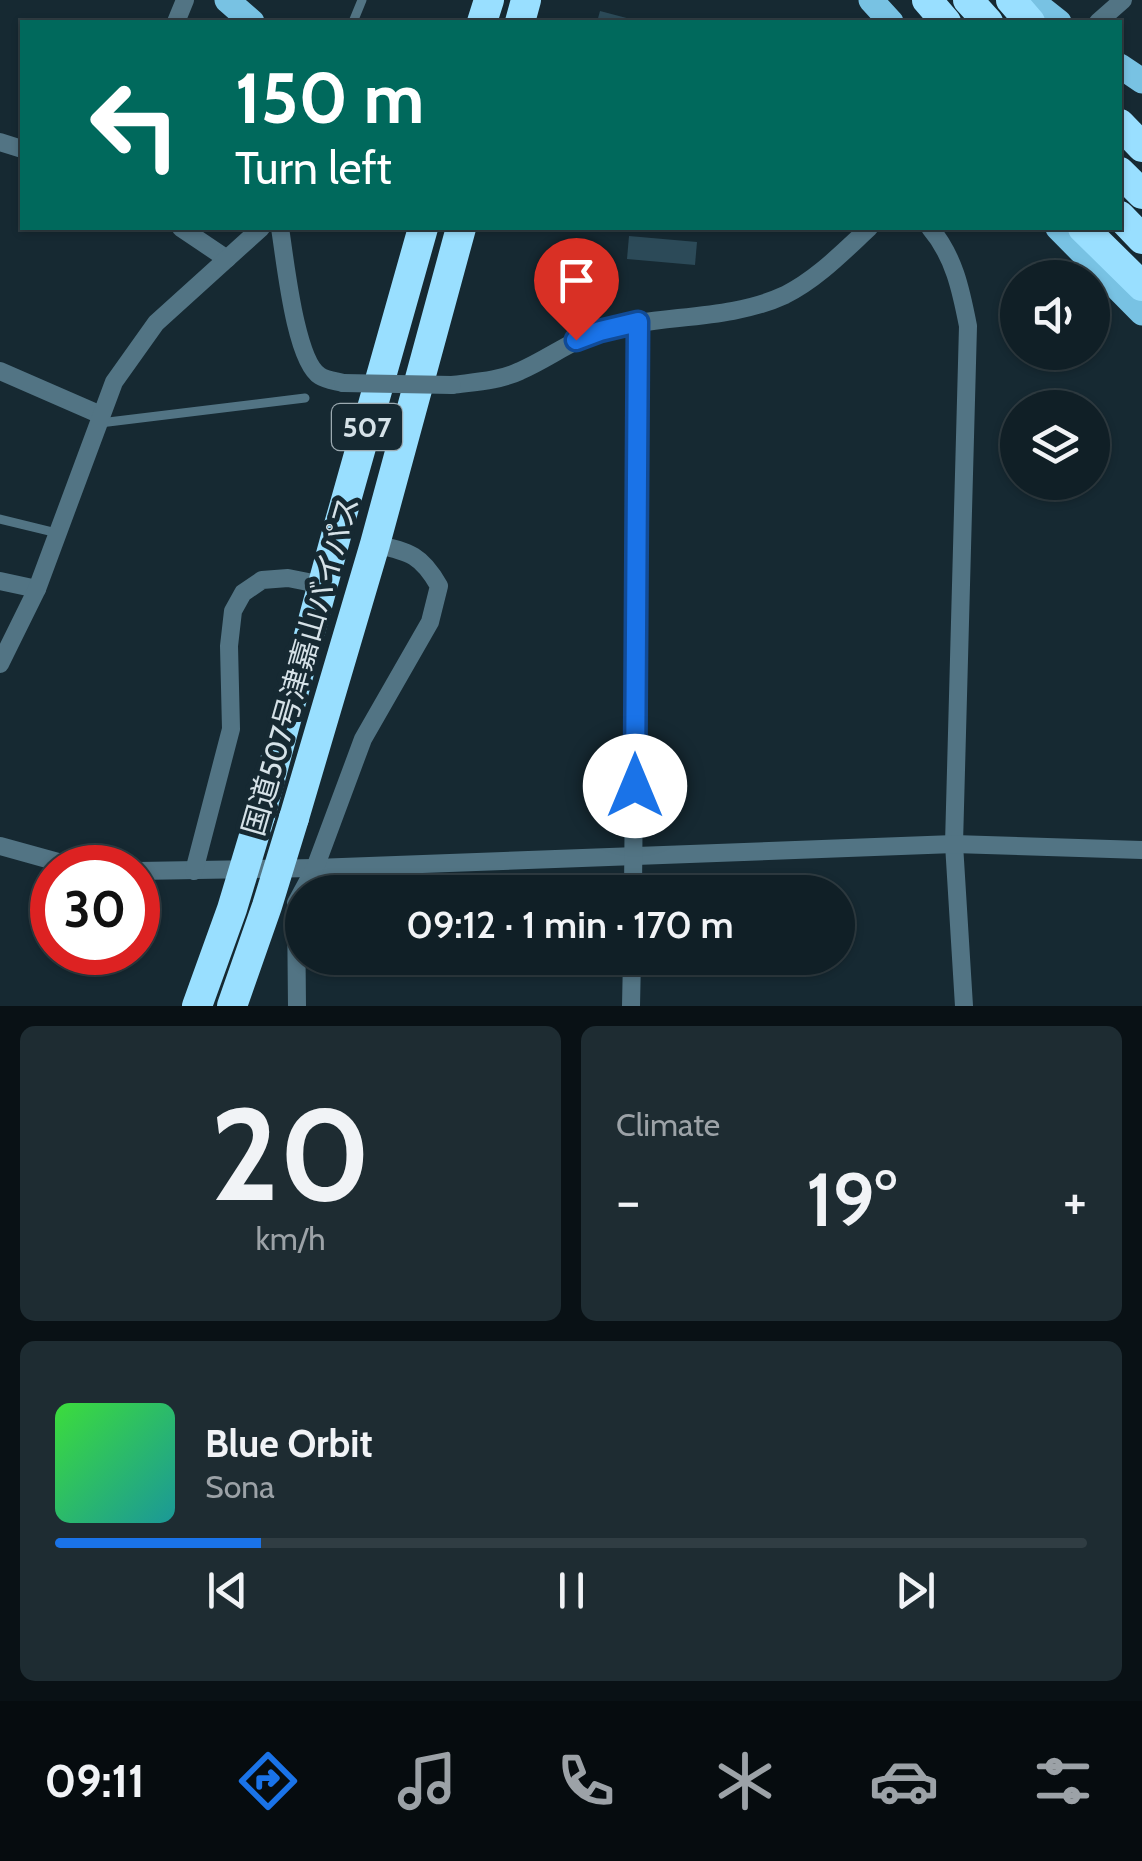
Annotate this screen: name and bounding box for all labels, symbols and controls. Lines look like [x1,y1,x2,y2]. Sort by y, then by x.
text: 150 m [235,55,424,141]
icon: left [70,60,200,190]
text: Turn left [235,141,392,195]
pin [534,238,619,341]
icon: arrive [549,253,604,308]
map controls [1000,260,1110,500]
button: sound [1000,260,1110,370]
button: layers [1000,390,1110,500]
road number: 507 [332,404,402,450]
street label: 国道507号津嘉山バイパス [234,492,367,840]
position arrow [583,734,687,838]
speed limit sign: 30 [30,845,160,975]
text: 09:12 · 1 min · 170 m [406,901,734,948]
text: 20 [210,1075,371,1233]
text: Climate [616,1105,720,1144]
text: 19° [806,1154,897,1245]
text: − [616,1167,640,1234]
text: + [1063,1167,1087,1234]
text: km/h [255,1219,326,1258]
text: Blue Orbit [205,1420,373,1467]
text: Sona [205,1467,275,1506]
icon: previous [200,1563,255,1618]
icon: pause [544,1563,599,1618]
icon: next [888,1563,943,1618]
icon: directions [233,1746,303,1816]
icon: music [392,1746,462,1816]
icon: phone [551,1746,621,1816]
icon: climate [710,1746,780,1816]
icon: car [869,1746,939,1816]
icon: filters [1028,1746,1098,1816]
text: 09:11 [44,1754,145,1808]

